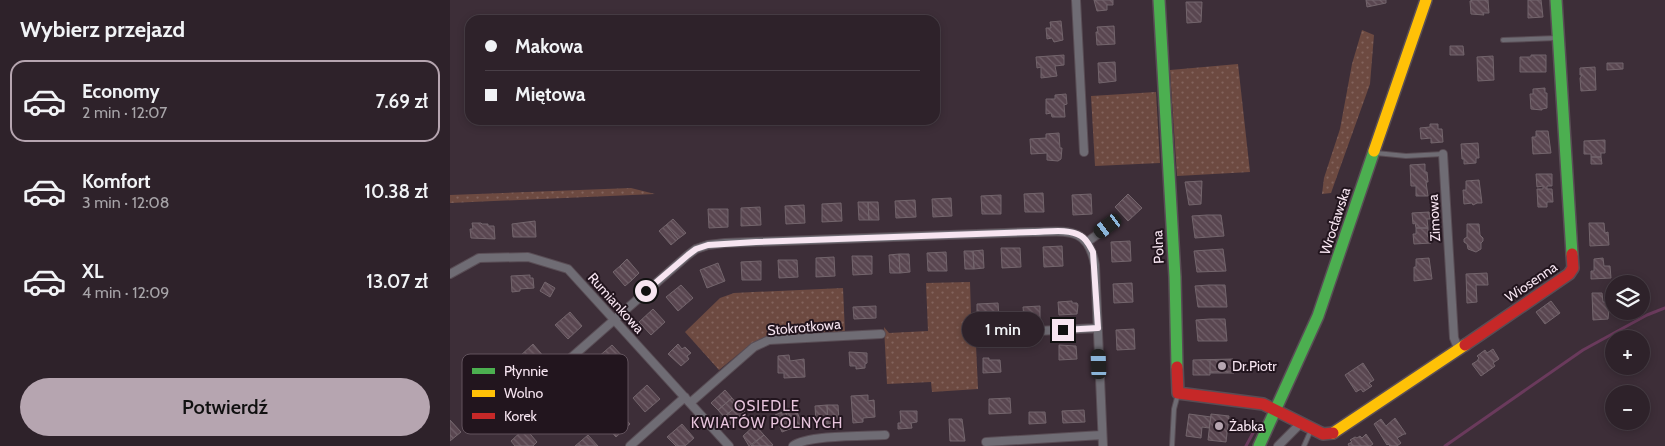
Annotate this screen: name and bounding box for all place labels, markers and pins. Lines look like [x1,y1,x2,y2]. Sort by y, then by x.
place label: Dr.Piotr [1232,357,1277,375]
marker: Dr.Piotr [1216,360,1228,372]
place label: Żabka [1229,417,1264,435]
marker: Żabka [1213,420,1225,432]

